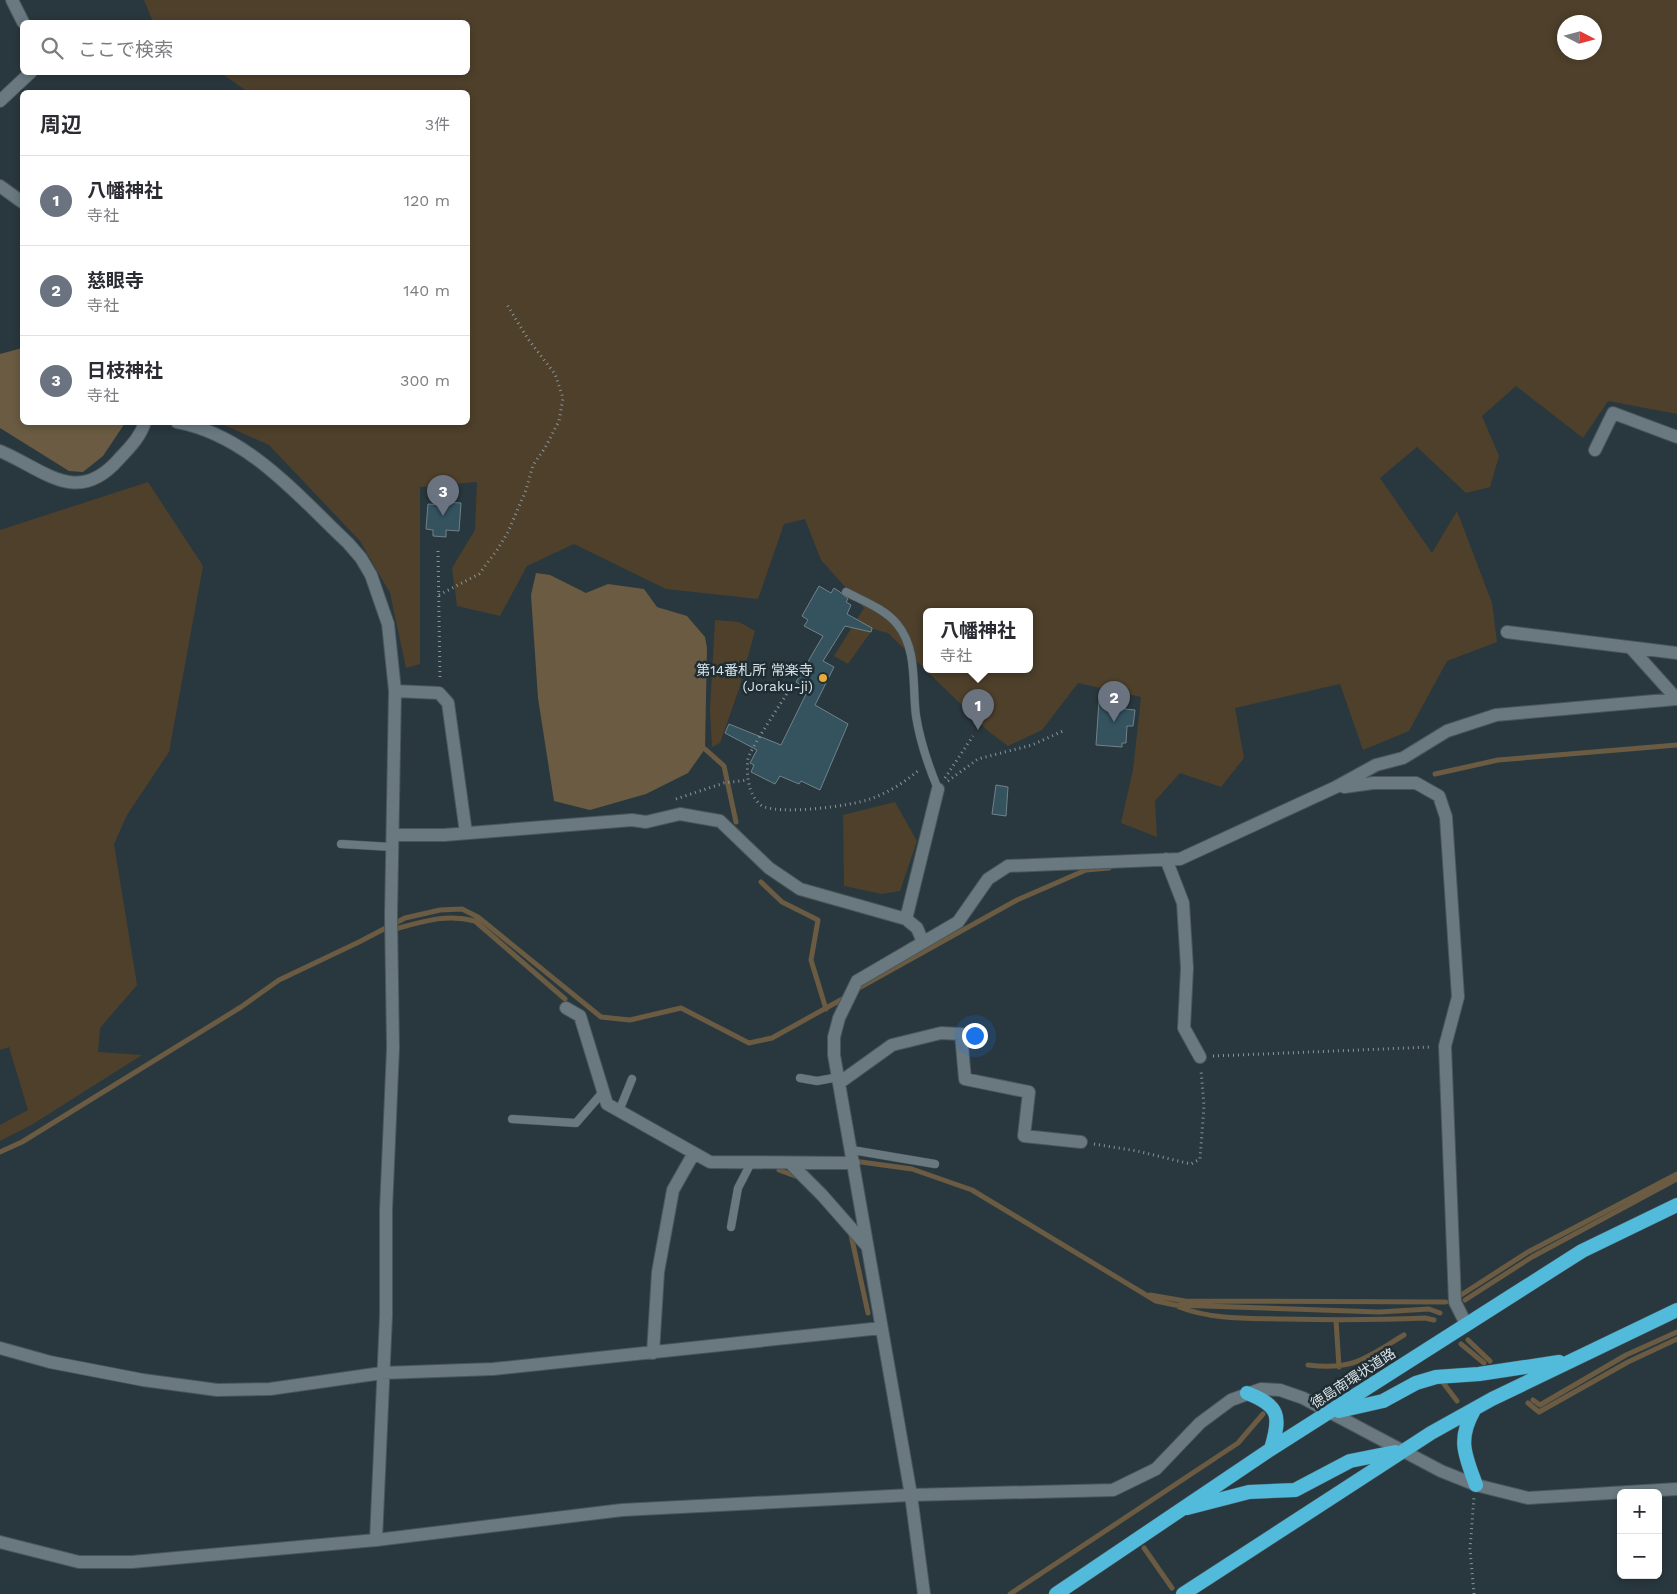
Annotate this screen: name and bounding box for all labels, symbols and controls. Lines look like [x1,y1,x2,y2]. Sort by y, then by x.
north arrow [1557,15,1602,60]
search box [20,20,470,75]
icon: search [38,34,66,62]
text: ここで検索 [78,38,173,61]
text: 周辺 [40,112,82,137]
text: 3件 [425,115,450,134]
text: 八幡神社 [87,179,163,202]
text: 1 [53,191,59,210]
text: 120 m [404,191,450,210]
text: 寺社 [87,206,119,225]
text: 慈眼寺 [87,269,144,292]
text: 2 [51,281,61,300]
text: 140 m [403,281,450,300]
text: 寺社 [87,296,119,315]
text: 日枝神社 [87,359,163,382]
text: 3 [51,371,61,390]
text: 300 m [400,371,450,390]
text: 寺社 [87,386,119,405]
pin: 3 [427,475,459,516]
popup [923,608,1033,673]
text: 八幡神社 [940,619,1016,642]
text: 寺社 [940,646,972,665]
place label: 第14番札所 常楽寺 (Joraku-ji) [696,662,813,694]
marker: 第14番札所 常楽寺 (Joraku-ji) [817,672,829,684]
pin: 2 [1098,681,1130,722]
pin: 1 [962,689,994,730]
your location [962,1023,988,1049]
street label: 徳島南環状道路 [1308,1345,1398,1411]
map controls [1617,1489,1662,1579]
button: + [1617,1489,1662,1534]
button: − [1617,1534,1662,1579]

